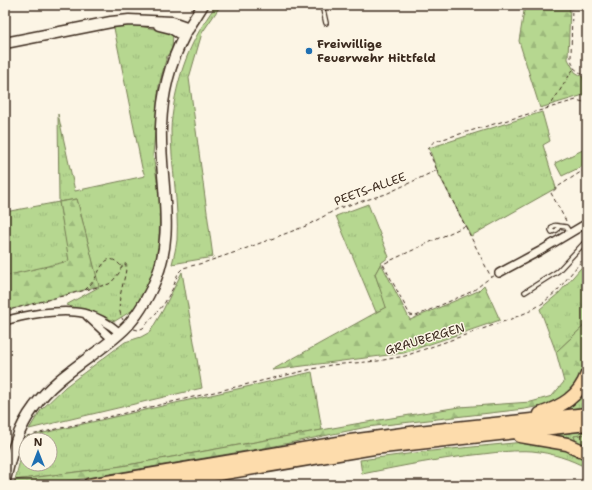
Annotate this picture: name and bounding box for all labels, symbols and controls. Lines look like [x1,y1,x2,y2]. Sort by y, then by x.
place label: Freiwillige Feuerwehr Hittfeld [317,36,436,66]
marker: Freiwillige Feuerwehr Hittfeld [304,46,314,56]
street label: PEETS-ALLEE [332,169,408,209]
street label: GRAUBERGEN [383,319,467,359]
north arrow [18,432,58,472]
text: N [34,435,43,450]

